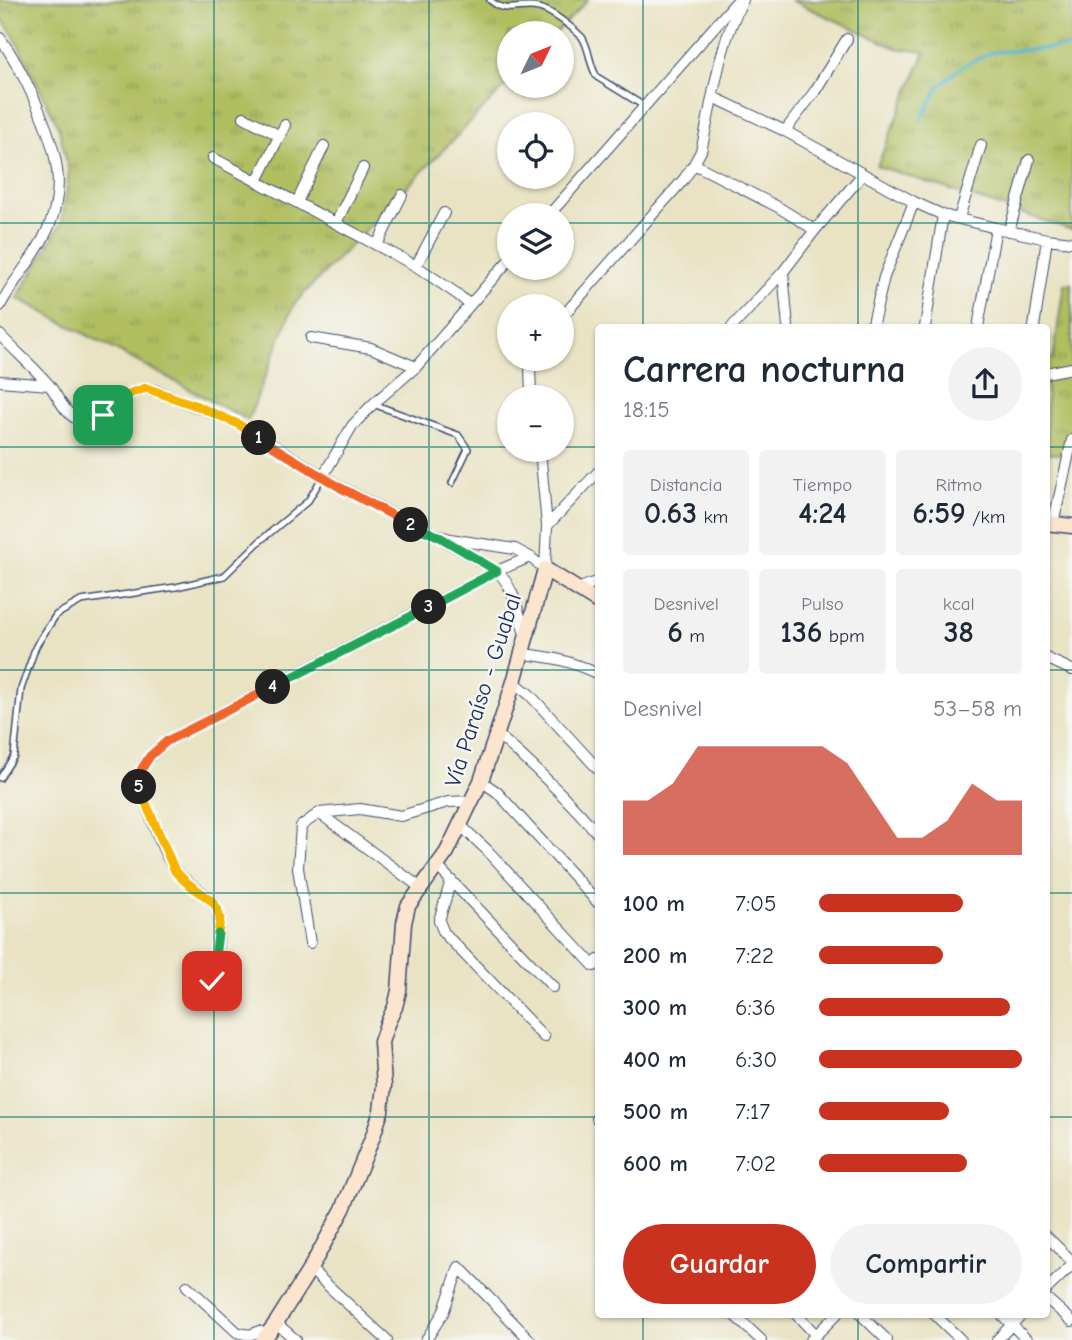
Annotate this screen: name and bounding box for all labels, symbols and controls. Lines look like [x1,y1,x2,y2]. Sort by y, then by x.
north arrow [497,21,574,98]
map controls [497,21,574,462]
button: locate [497,112,574,189]
button: layers [497,203,574,280]
button: + [497,294,574,371]
button: share [948,347,1022,421]
text: Carrera nocturna [623,348,906,392]
pin [73,385,133,445]
button: − [497,385,574,462]
icon: arrive [84,396,122,434]
text: 18:15 [623,396,670,423]
pin: 1 [242,420,276,456]
text: 1 [255,426,262,448]
text: Distancia [650,474,722,496]
text: Tiempo [793,474,852,496]
text: Ritmo [935,474,982,496]
text: 0.63 [644,496,697,531]
text: 4:24 [798,496,847,531]
text: 6:59 [912,496,966,531]
text: km [697,506,728,528]
text: /km [966,506,1005,528]
pin: 2 [394,508,428,542]
text: 2 [406,513,415,535]
pin: 3 [412,590,446,624]
street label: Vía Paraíso - Guabal [439,590,527,790]
text: Desnivel [653,593,719,615]
text: Pulso [801,593,844,615]
text: kcal [943,593,975,615]
text: 3 [424,595,433,617]
text: 6 [667,615,683,650]
text: 136 [780,615,822,650]
text: 38 [944,615,974,650]
text: m [683,625,705,647]
text: bpm [822,625,865,647]
pin: 4 [256,670,290,704]
text: 4 [268,675,277,697]
text: Desnivel [623,695,702,722]
text: 53–58 m [933,695,1022,722]
pin: 5 [122,770,156,804]
text: 5 [133,775,144,797]
text: 100 m [623,890,685,917]
text: 7:05 [735,890,777,917]
text: 200 m [623,942,687,969]
text: 7:22 [735,942,774,969]
pin [182,951,242,1011]
icon: check [193,962,231,1000]
text: 300 m [623,994,687,1021]
text: 6:36 [735,994,776,1021]
text: 400 m [623,1046,687,1073]
text: 6:30 [735,1046,777,1073]
text: 500 m [623,1098,688,1125]
text: 7:17 [735,1098,770,1125]
text: 600 m [623,1150,688,1177]
text: 7:02 [735,1150,776,1177]
button: Guardar [623,1224,816,1304]
button: Compartir [830,1224,1022,1304]

